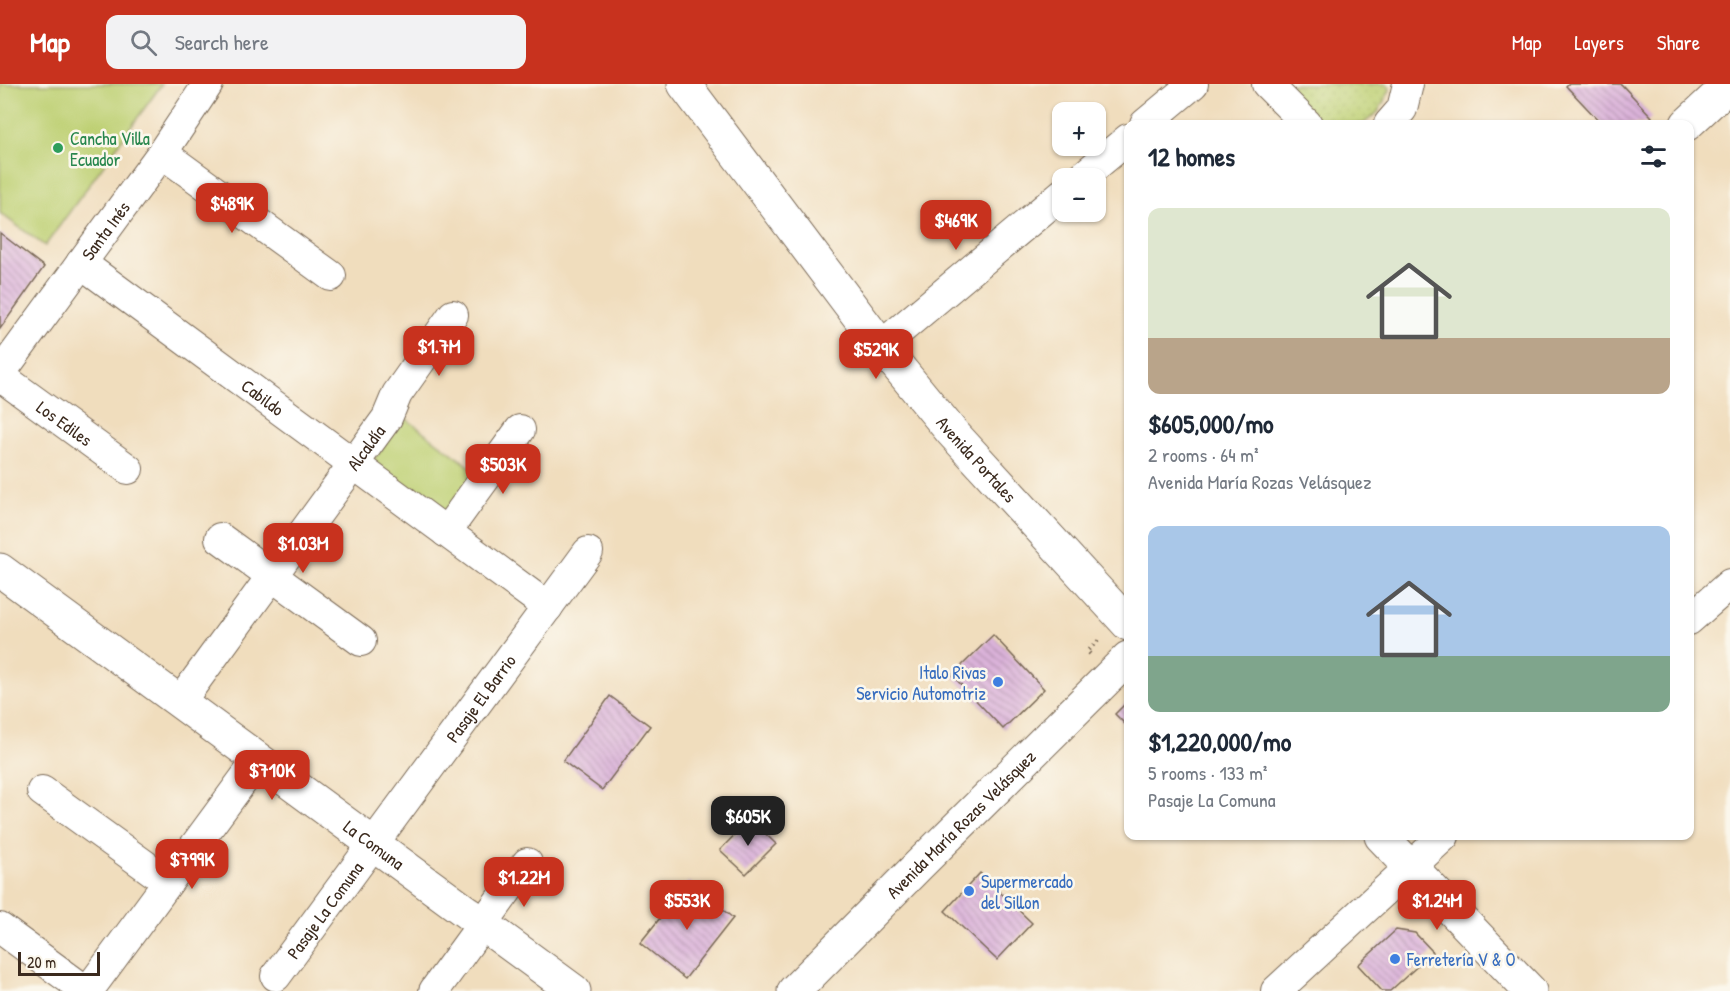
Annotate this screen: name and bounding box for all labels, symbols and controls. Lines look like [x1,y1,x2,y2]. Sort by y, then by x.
search box [106,15,526,69]
text: Map [30,23,70,61]
icon: search [127,26,160,59]
text: Search here [175,27,269,57]
text: Map [1512,28,1541,57]
text: Layers [1574,28,1624,57]
text: Share [1657,28,1700,57]
map controls [1052,102,1106,222]
button: + [1052,102,1106,156]
place label: Cancha Villa Ecuador [70,126,150,172]
text: 12 homes [1148,139,1235,174]
icon: filters [1637,140,1670,173]
marker: Cancha Villa Ecuador [51,141,65,155]
button: − [1052,168,1106,222]
pin: $489K [190,183,274,234]
text: $489K [210,189,254,216]
street label: Santa Inés [75,196,135,265]
pin: $469K [914,200,998,251]
text: $469K [934,206,978,233]
icon: home [1355,247,1463,355]
pin: $1.7M [397,326,481,377]
pin: $529K [834,329,918,380]
text: $1.7M [417,332,461,359]
text: $529K [853,335,899,362]
street label: Cabildo [236,373,289,421]
street label: Los Ediles [32,394,98,452]
text: $605,000/mo [1148,406,1274,441]
street label: Avenida Portales [931,411,1023,508]
street label: Alcaldía [341,420,391,475]
text: 2 rooms · 64 m² [1148,441,1259,468]
pin: $503K [461,444,545,495]
text: $503K [480,450,526,477]
text: Avenida María Rozas Velásquez [1148,468,1372,495]
pin: $1.03M [254,523,352,574]
text: $1.03M [277,529,329,556]
icon: home [1355,565,1463,673]
street label: Pasaje El Barrio [440,649,521,747]
place label: Italo Rivas Servicio Automotriz [856,660,986,706]
marker: Italo Rivas Servicio Automotriz [991,675,1005,689]
text: $1,220,000/mo [1148,724,1291,759]
street label: Avenida María Rozas Velásquez [880,744,1041,904]
pin: $710K [230,750,314,801]
text: $710K [249,756,295,783]
text: 5 rooms · 133 m² [1148,759,1267,786]
text: Pasaje La Comuna [1148,786,1276,813]
pin: $605K [706,796,790,847]
text: $605K [725,802,771,829]
street label: La Comuna [339,814,410,875]
pin: $799K [150,839,234,890]
text: $799K [169,845,215,872]
street label: Pasaje La Comuna [280,856,369,964]
pin: $1.22M [475,857,573,908]
text: $1.22M [498,863,550,890]
place label: Supermercado del Sillon [981,869,1073,915]
pin: $553K [645,880,729,931]
pin: $1.24M [1388,880,1486,931]
marker: Supermercado del Sillon [962,884,976,898]
text: $553K [664,886,710,913]
text: $1.24M [1412,886,1462,913]
place label: Ferretería V & O [1406,947,1515,972]
scale bar [18,949,100,976]
text: 20 m [27,951,56,973]
marker: Ferretería V & O [1388,952,1402,966]

